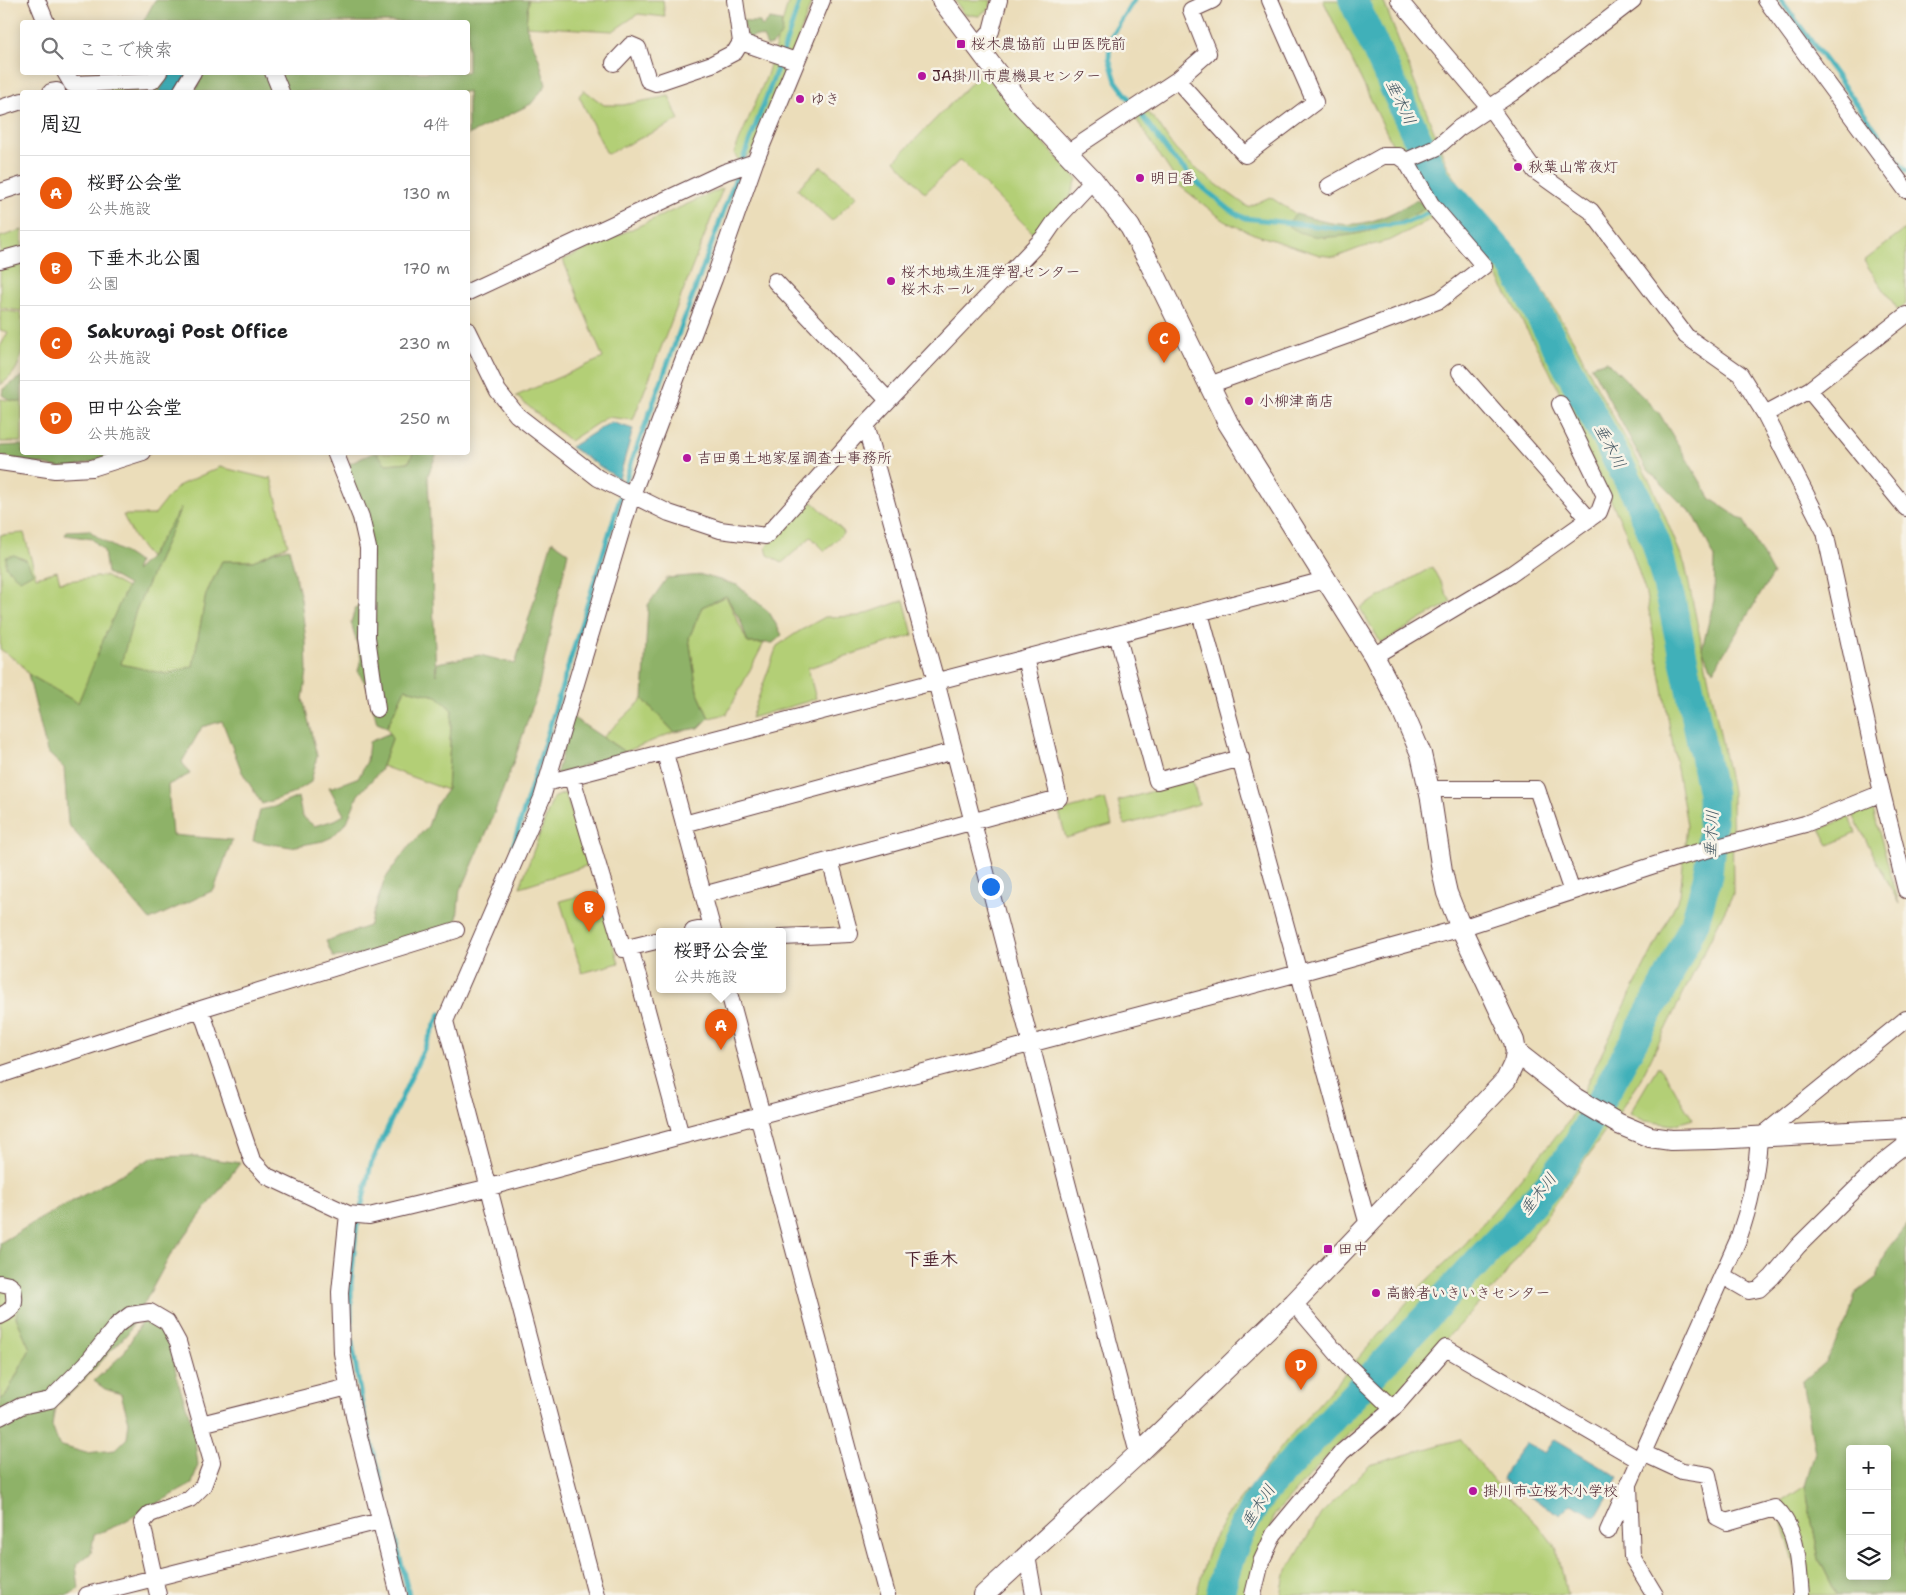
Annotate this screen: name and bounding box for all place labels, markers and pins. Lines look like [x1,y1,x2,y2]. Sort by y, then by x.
place label: 桜木農協前 山田医院前 [971,34,1126,54]
marker: 桜木農協前 山田医院前 [955,38,967,50]
place label: JA掛川市農機具センター [932,66,1101,86]
marker: JA掛川市農機具センター [916,70,928,82]
place label: ゆき [810,89,840,109]
marker: ゆき [794,93,806,105]
place label: 秋葉山常夜灯 [1528,157,1618,177]
marker: 秋葉山常夜灯 [1512,161,1524,173]
place label: 明日香 [1150,168,1195,188]
marker: 明日香 [1134,172,1146,184]
place label: 桜木地域生涯学習センター 桜木ホール [901,262,1080,299]
marker: 桜木地域生涯学習センター 桜木ホール [885,275,897,287]
pin: C [1148,322,1180,363]
place label: 小柳津商店 [1259,391,1334,411]
marker: 小柳津商店 [1243,395,1255,407]
place label: 吉田勇土地家屋調査士事務所 [697,448,892,468]
marker: 吉田勇土地家屋調査士事務所 [681,452,693,464]
pin: B [573,891,605,932]
pin: A [705,1009,737,1050]
place label: 田中 [1338,1239,1368,1259]
marker: 田中 [1322,1243,1334,1255]
place label: 高齢者いきいきセンター [1386,1283,1550,1303]
marker: 高齢者いきいきセンター [1370,1287,1382,1299]
pin: D [1285,1349,1317,1390]
place label: 掛川市立桜木小学校 [1483,1481,1618,1501]
marker: 掛川市立桜木小学校 [1467,1485,1479,1497]

